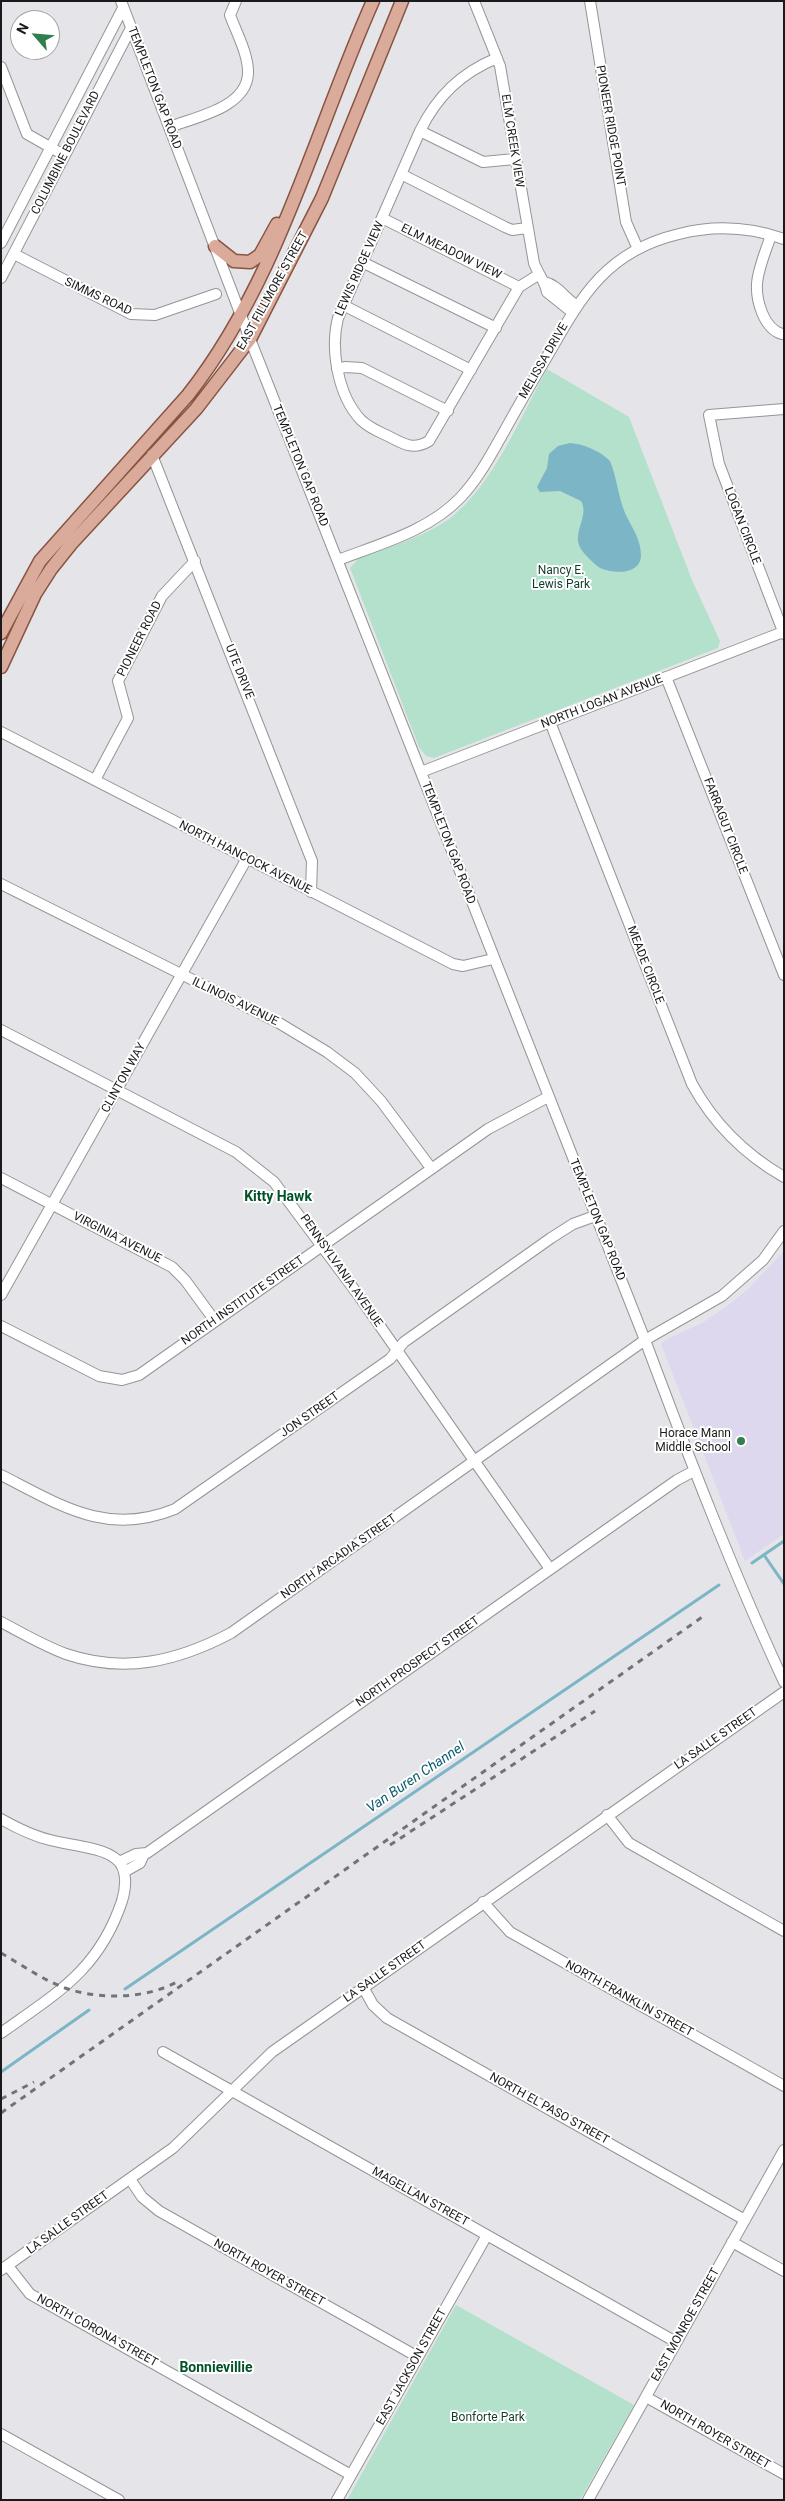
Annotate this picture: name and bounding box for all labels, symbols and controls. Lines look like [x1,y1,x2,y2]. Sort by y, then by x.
north arrow [10,10,60,60]
text: N [13,21,32,37]
street label: TEMPLETON GAP ROAD [124,25,184,151]
street label: PIONEER RIDGE POINT [592,64,628,188]
street label: COLUMBINE BOULEVARD [29,89,103,217]
street label: ELM CREEK VIEW [498,93,526,189]
street label: LEWIS RIDGE VIEW [333,219,387,319]
street label: ELM MEADOW VIEW [398,221,504,283]
street label: EAST FILLMORE STREET [234,229,312,353]
street label: SIMMS ROAD [62,275,134,319]
street label: MELISSA DRIVE [516,321,572,401]
street label: TEMPLETON GAP ROAD [269,403,331,529]
street label: LOGAN CIRCLE [721,485,763,567]
park label: Nancy E. Lewis Park [532,564,590,592]
street label: PIONEER ROAD [115,599,165,679]
street label: UTE DRIVE [222,643,256,701]
street label: NORTH LOGAN AVENUE [539,672,665,732]
street label: FARRAGUT CIRCLE [700,776,750,876]
street label: TEMPLETON GAP ROAD [418,780,478,906]
street label: NORTH HANCOCK AVENUE [176,818,314,898]
street label: MEADE CIRCLE [624,924,666,1006]
street label: ILLINOIS AVENUE [189,975,281,1029]
street label: CLINTON WAY [99,1041,149,1115]
street label: TEMPLETON GAP ROAD [566,1157,628,1283]
district label: Kitty Hawk [244,1189,312,1205]
street label: VIRGINIA AVENUE [70,1209,164,1267]
street label: PENNSYLVANIA AVENUE [297,1212,385,1330]
street label: NORTH INSTITUTE STREET [179,1253,307,1349]
street label: JON STREET [278,1389,342,1441]
place label: Horace Mann Middle School [655,1427,731,1455]
marker: Horace Mann Middle School [735,1435,747,1447]
street label: NORTH ARCADIA STREET [278,1512,400,1602]
street label: NORTH PROSPECT STREET [353,1614,483,1710]
street label: LA SALLE STREET [672,1705,760,1773]
water label: Van Buren Channel [364,1739,468,1817]
street label: LA SALLE STREET [341,1938,429,2006]
street label: NORTH FRANKLIN STREET [562,1958,696,2040]
street label: NORTH EL PASO STREET [487,2070,611,2148]
street label: MAGELLAN STREET [369,2164,471,2230]
street label: LA SALLE STREET [24,2188,112,2258]
street label: NORTH ROYER STREET [211,2236,327,2310]
street label: EAST MONROE STREET [649,2266,723,2384]
street label: NORTH CORONA STREET [34,2292,160,2370]
street label: EAST JACKSON STREET [374,2306,450,2428]
district label: Bonnievillie [179,2360,253,2376]
street label: NORTH ROYER STREET [657,2398,773,2472]
park label: Bonforte Park [451,2411,525,2425]

